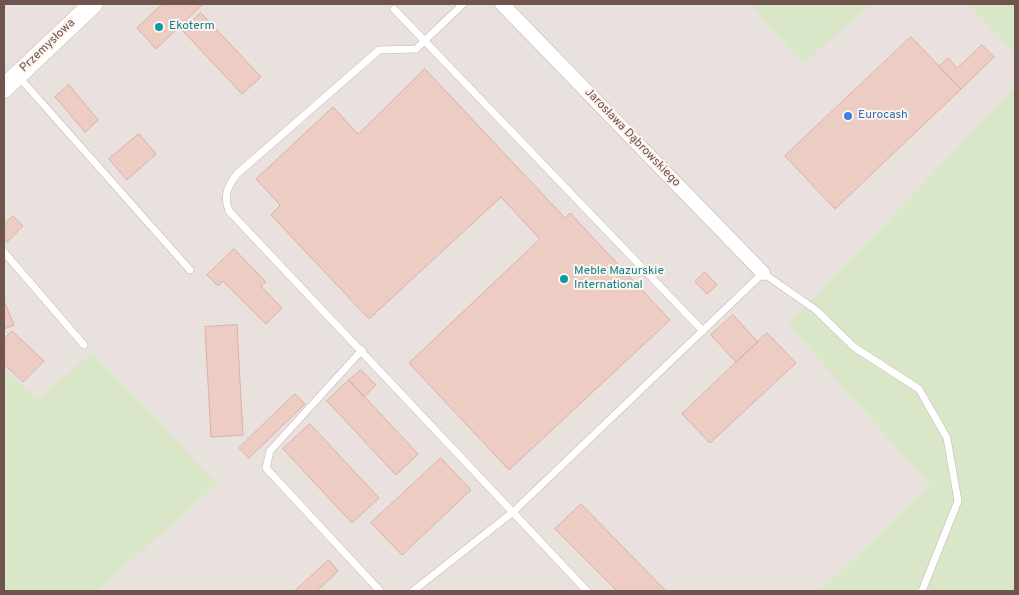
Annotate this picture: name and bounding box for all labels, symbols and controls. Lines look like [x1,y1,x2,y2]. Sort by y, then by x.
street label: Przemysłowa [17,16,79,76]
place label: Ekoterm [169,20,215,34]
marker: Ekoterm [153,21,165,33]
street label: Jarosława Dąbrowskiego [581,85,683,191]
place label: Eurocash [858,109,908,123]
marker: Eurocash [842,110,854,122]
place label: Meble Mazurskie International [574,265,664,293]
marker: Meble Mazurskie International [558,273,570,285]

